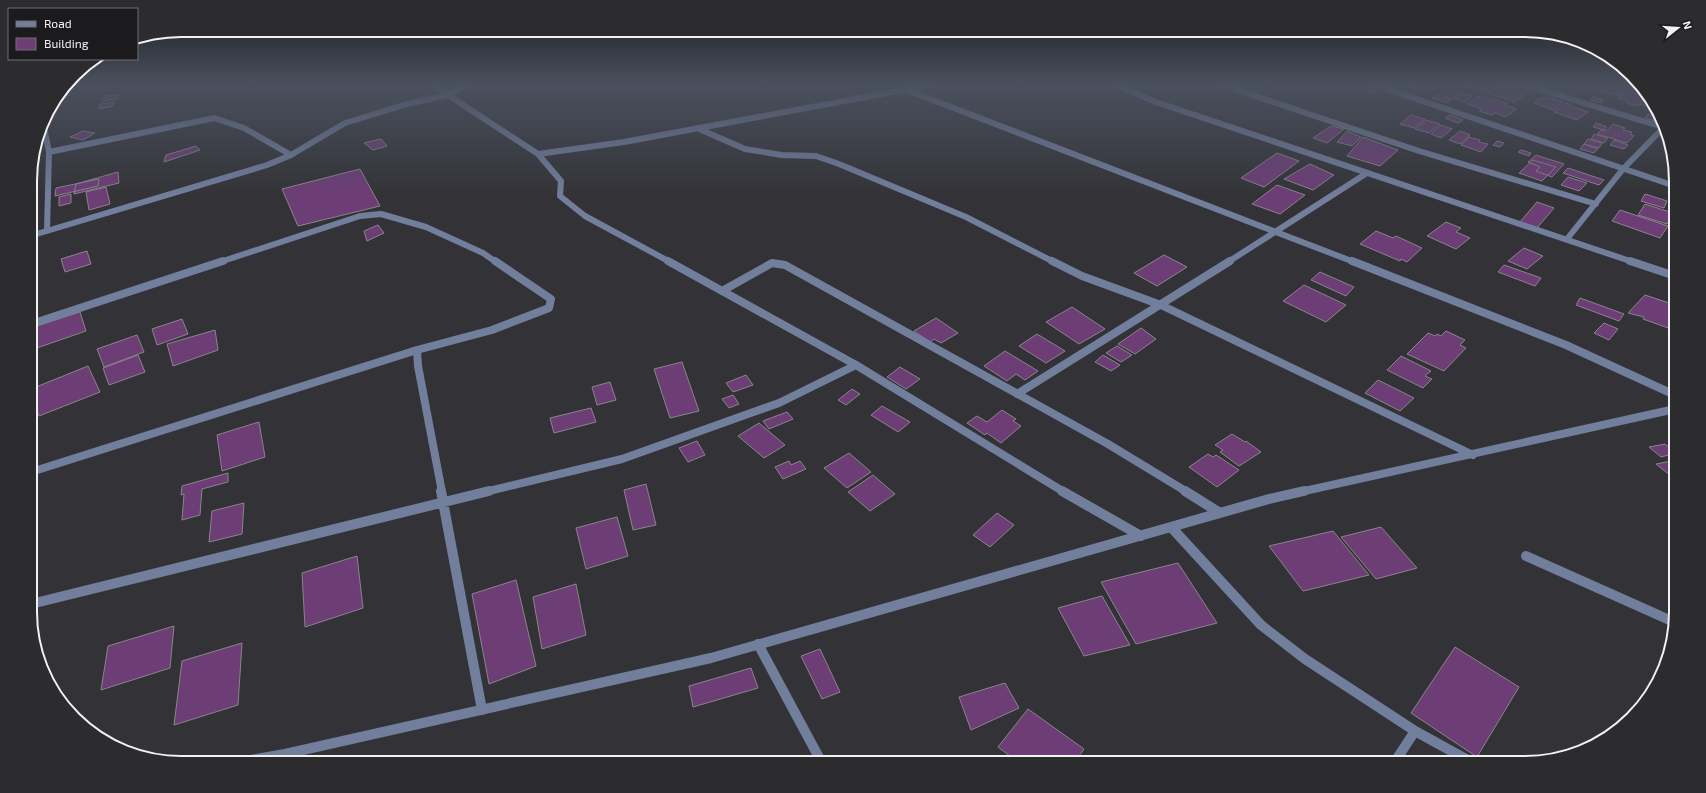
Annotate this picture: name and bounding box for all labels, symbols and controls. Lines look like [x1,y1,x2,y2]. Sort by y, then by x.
legend [8,8,138,60]
north arrow [1658,8,1698,48]
text: Road [44,16,72,30]
text: N [1681,19,1695,31]
text: Building [44,36,89,50]

